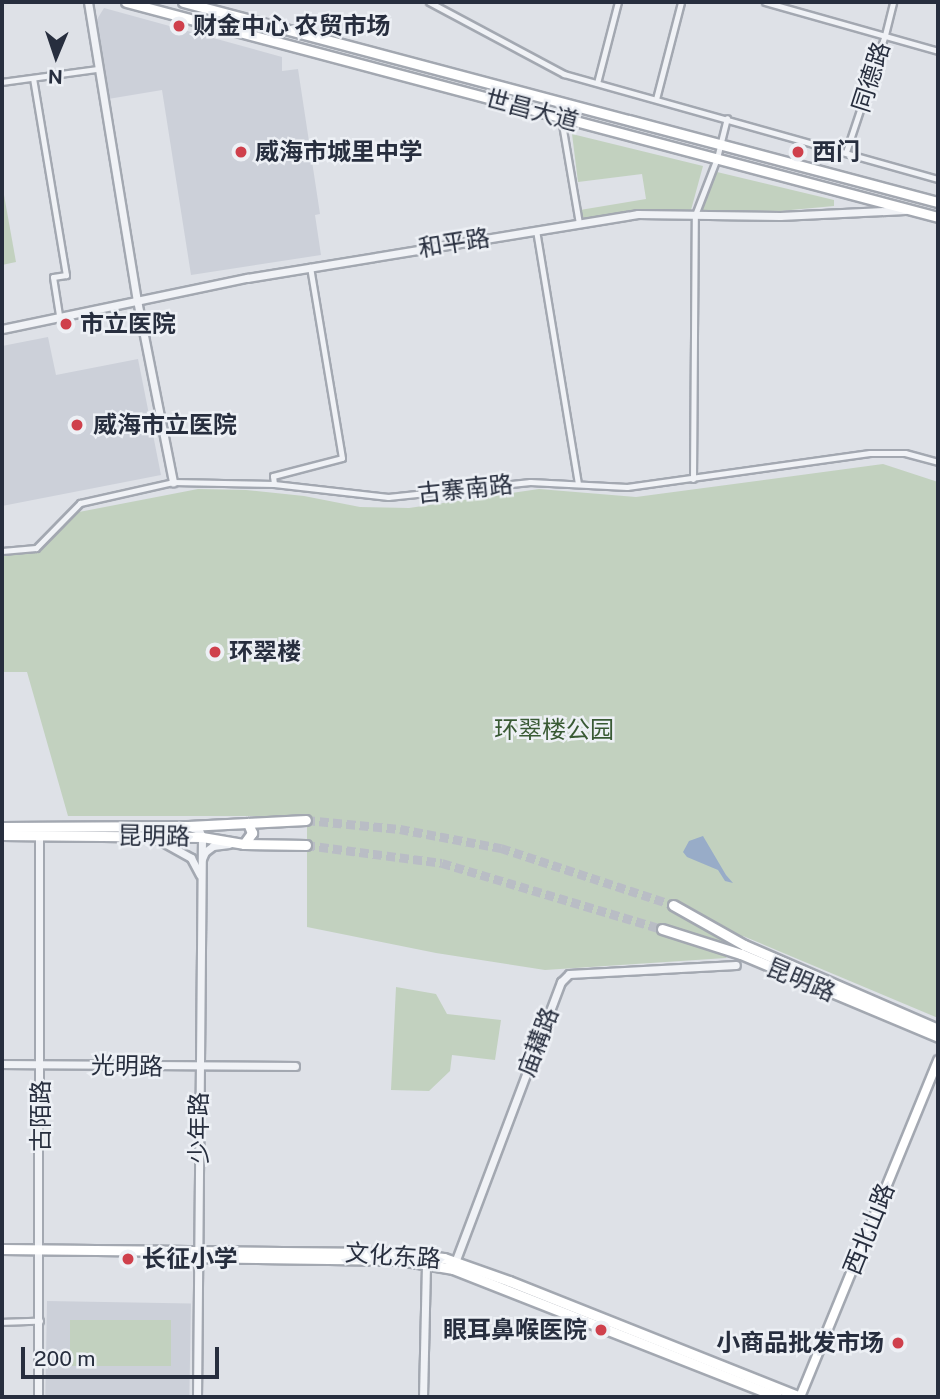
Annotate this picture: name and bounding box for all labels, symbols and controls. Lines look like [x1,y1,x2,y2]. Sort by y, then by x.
place label: 财金中心 农贸市场 [193,12,390,40]
marker: 财金中心 农贸市场 [171,18,187,34]
north arrow [21,21,91,91]
street label: 同德路 [846,38,896,116]
text: N [47,66,63,88]
street label: 世昌大道 [482,84,582,136]
place label: 威海市城里中学 [255,138,423,166]
place label: 西门 [812,138,860,166]
marker: 威海市城里中学 [233,144,249,160]
marker: 西门 [790,144,806,160]
street label: 和平路 [416,223,492,263]
place label: 市立医院 [80,310,176,338]
marker: 市立医院 [58,316,74,332]
place label: 威海市立医院 [93,411,237,439]
marker: 威海市立医院 [67,415,87,435]
street label: 古寨南路 [416,470,514,508]
place label: 环翠楼 [229,638,301,666]
marker: 环翠楼 [207,644,223,660]
park label: 环翠楼公园 [494,716,614,744]
street label: 昆明路 [118,821,190,851]
street label: 昆明路 [762,953,840,1007]
street label: 庙耩路 [512,1003,564,1081]
street label: 光明路 [91,1051,163,1081]
street label: 古陌路 [27,1080,55,1152]
street label: 少年路 [185,1092,213,1164]
street label: 西北山路 [838,1179,900,1279]
street label: 文化东路 [344,1238,442,1274]
place label: 长征小学 [142,1245,238,1273]
marker: 长征小学 [120,1251,136,1267]
place label: 眼耳鼻喉医院 [443,1316,587,1344]
marker: 眼耳鼻喉医院 [593,1322,609,1338]
place label: 小商品批发市场 [716,1329,884,1357]
scale bar [24,1332,222,1376]
marker: 小商品批发市场 [890,1335,906,1351]
text: 200 m [34,1346,95,1371]

